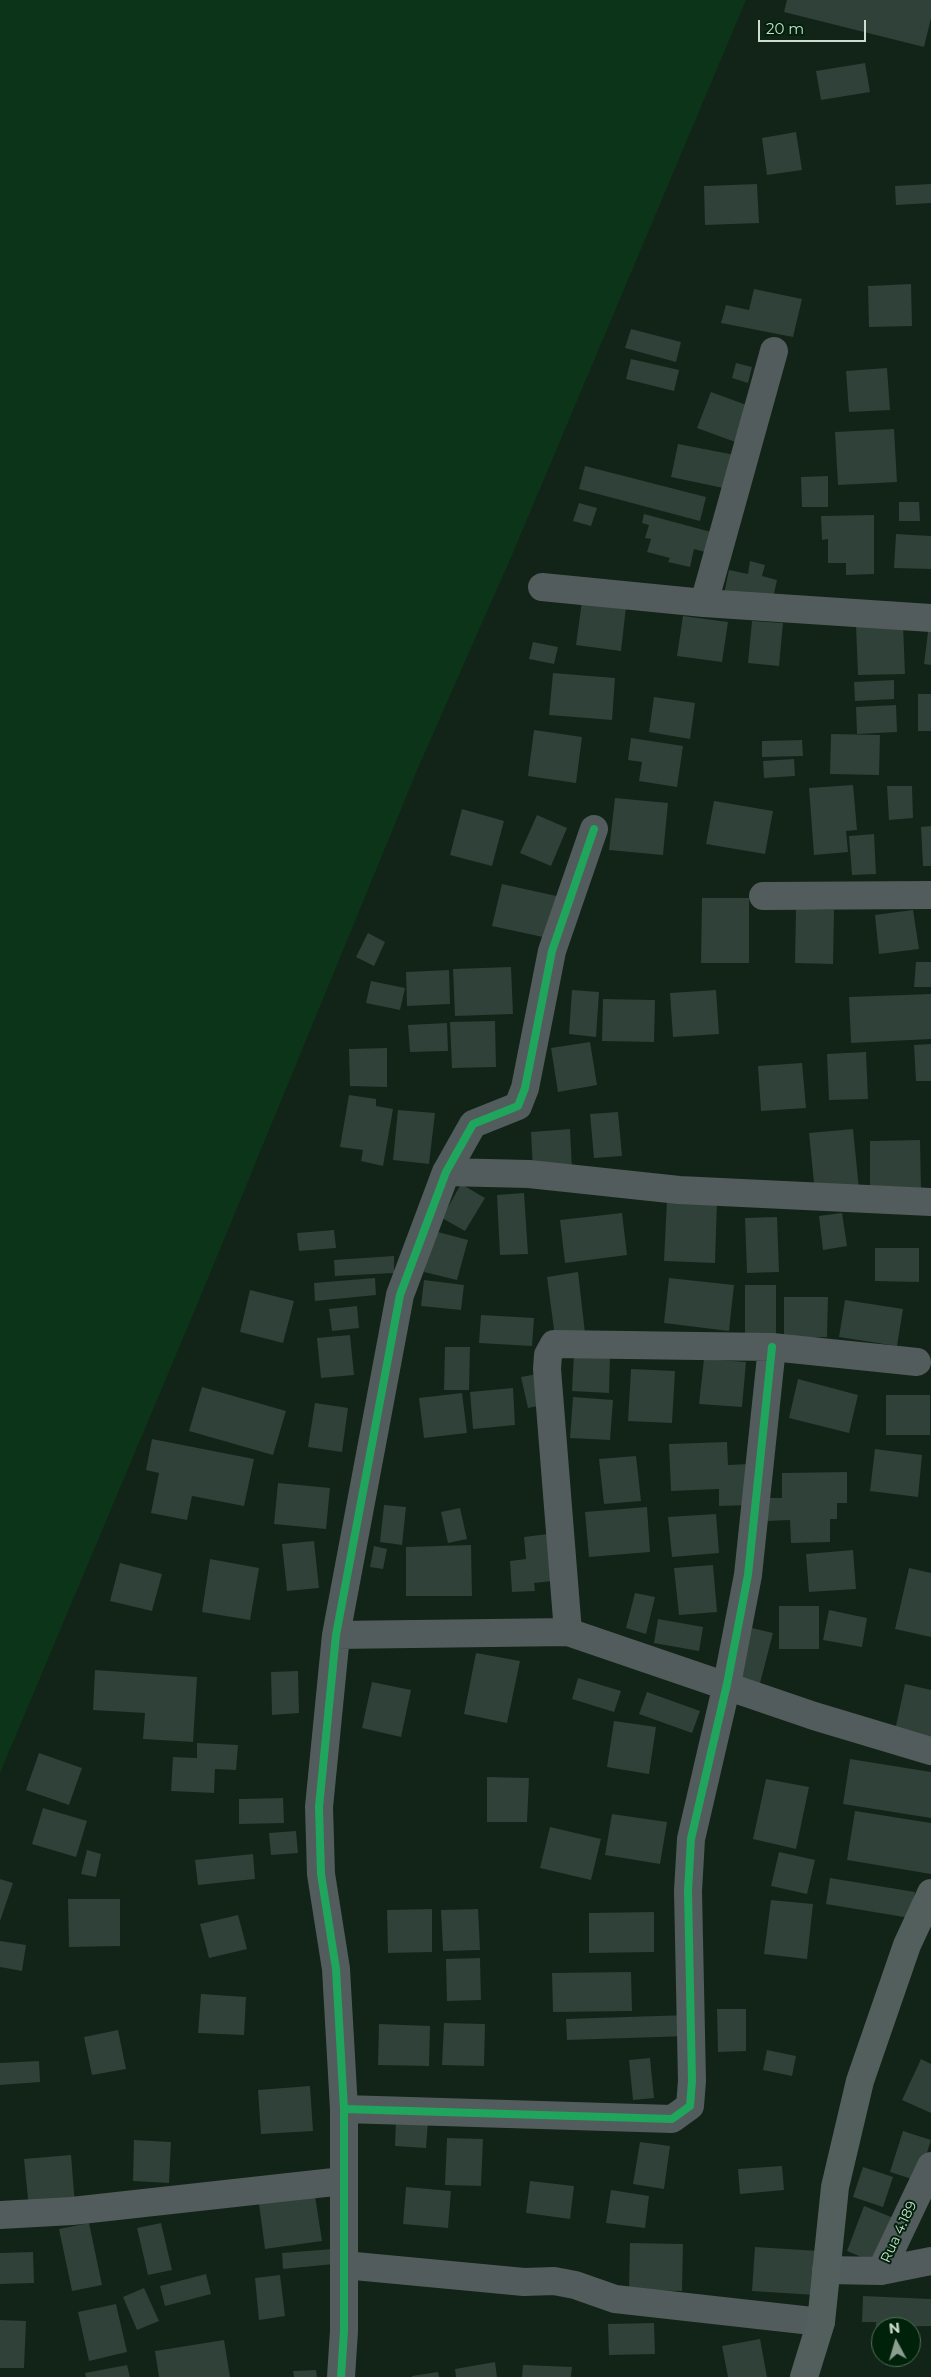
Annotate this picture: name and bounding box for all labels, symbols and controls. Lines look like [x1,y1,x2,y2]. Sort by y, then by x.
scale bar [761,10,868,42]
text: 20 m [766,19,804,38]
street label: Rua 4.189 [877,2198,921,2266]
north arrow [871,2317,921,2367]
text: N [888,2319,901,2338]

